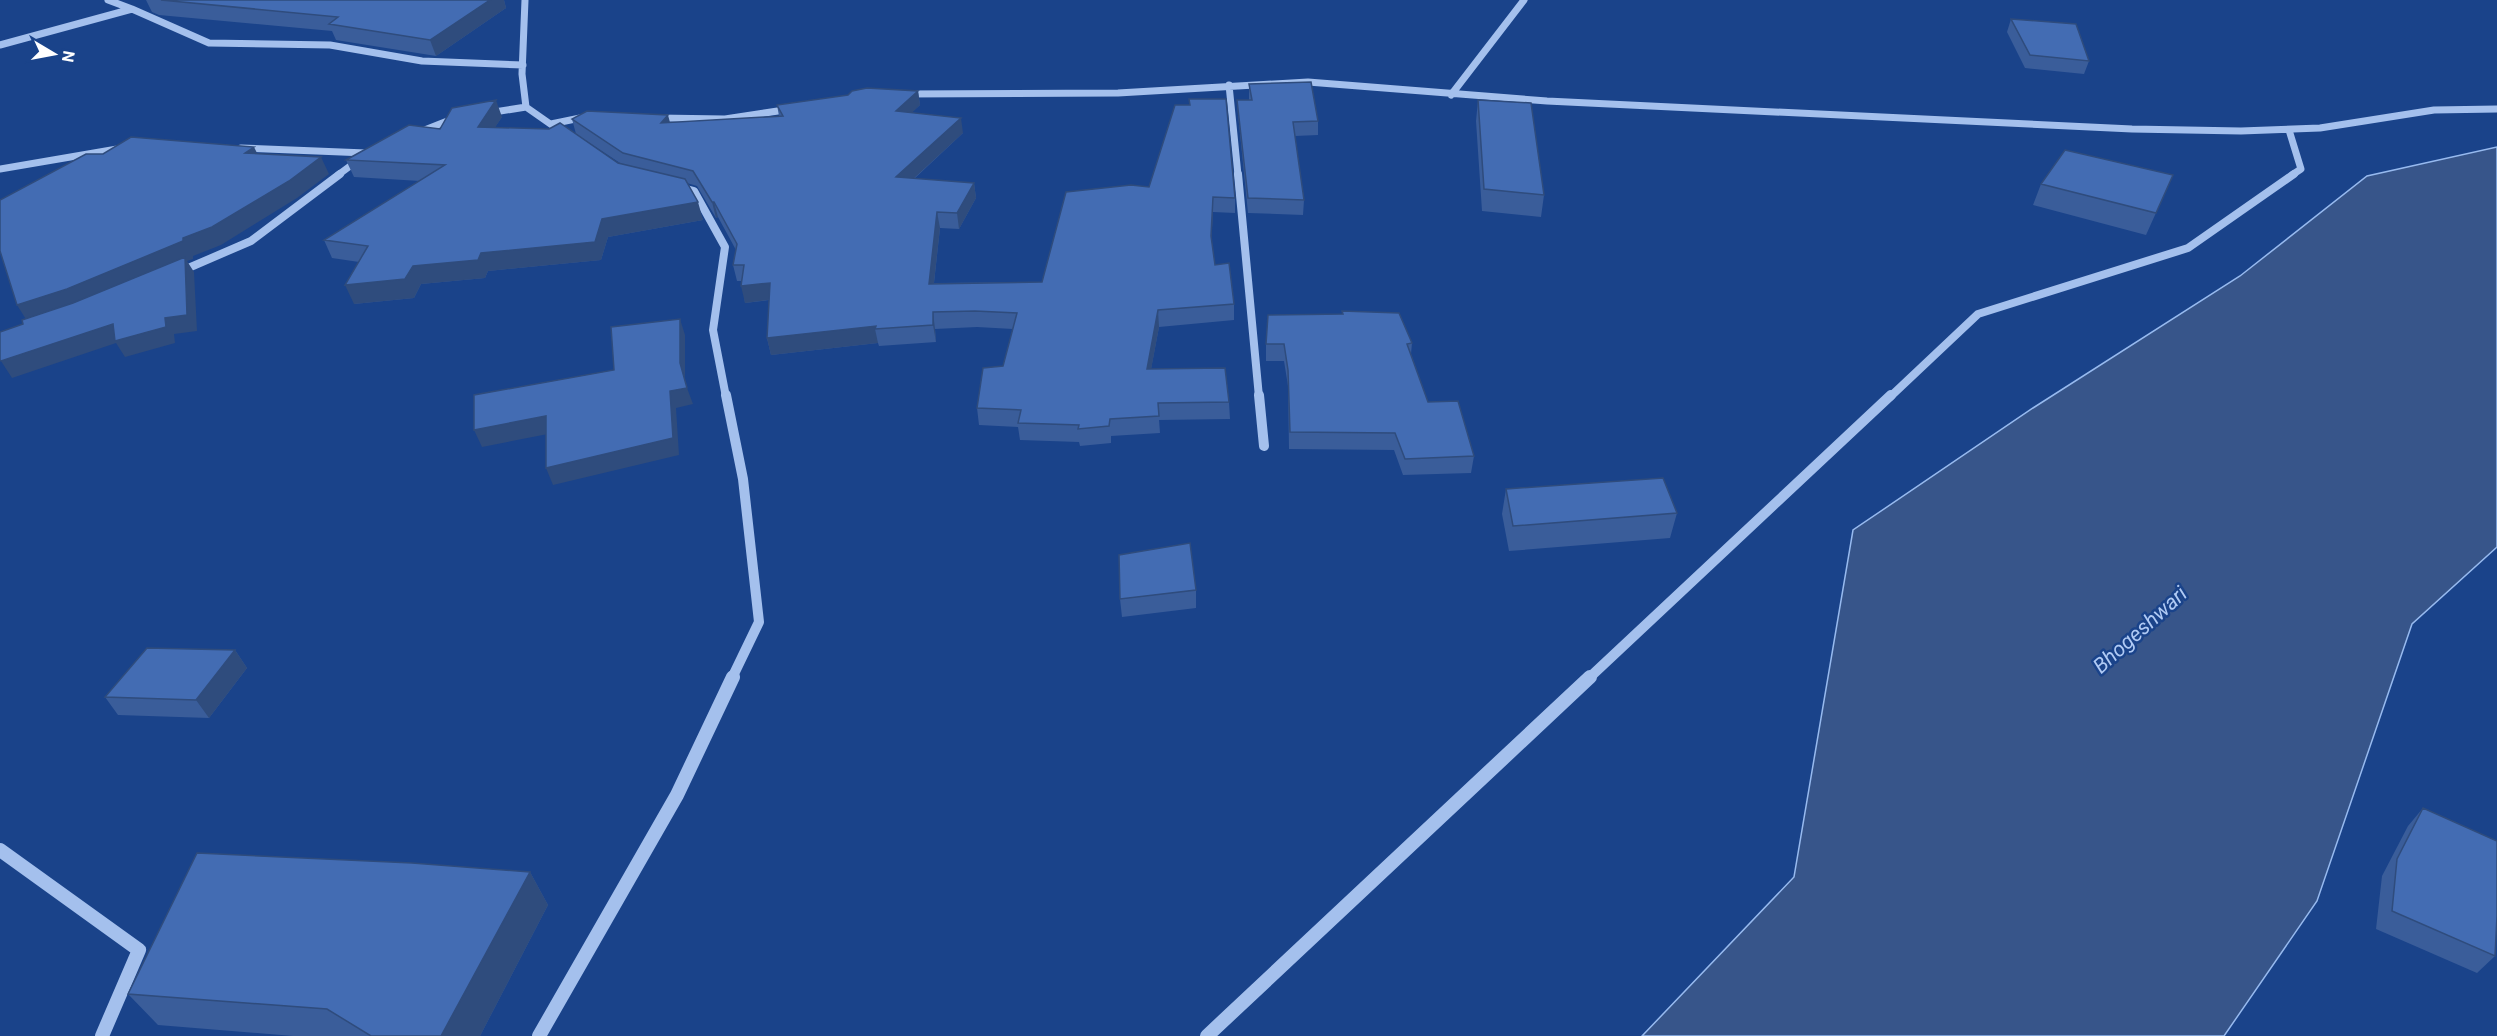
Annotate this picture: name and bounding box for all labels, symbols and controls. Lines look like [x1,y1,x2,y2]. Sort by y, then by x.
north arrow [24,24,84,84]
text: N [58,49,79,64]
water label: Bhogeshwari [2088,582,2192,678]

